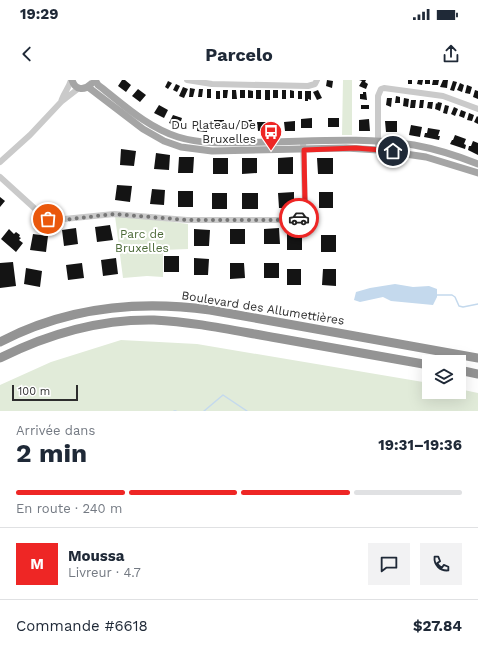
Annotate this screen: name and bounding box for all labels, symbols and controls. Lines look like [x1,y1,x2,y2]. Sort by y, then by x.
text: 19:29 [20,5,58,23]
icon: back [16,43,38,65]
icon: share [440,43,462,65]
text: Parcelo [205,44,273,65]
place label: Du Plateau/De Bruxelles [171,118,256,146]
bus stop icon: Du Plateau/De Bruxelles [258,119,284,152]
pin [376,134,410,168]
icon: home [382,140,404,162]
courier [279,198,319,238]
pin [31,202,65,236]
icon: car [288,207,310,229]
icon: bag [37,208,59,230]
park label: Parc de Bruxelles [115,227,169,255]
street label: Boulevard des Allumettières [181,288,345,328]
map controls [422,355,466,399]
button: layers [422,355,466,399]
scale bar [12,383,78,402]
text: 100 m [18,385,50,398]
text: Arrivée dans [16,423,95,438]
text: 19:31–19:36 [378,436,462,454]
text: 2 min [16,438,87,468]
text: En route · 240 m [16,501,122,516]
button: chat [368,543,410,585]
button: phone [420,543,462,585]
text: Moussa [68,547,125,565]
text: M [30,555,44,573]
text: Livreur · 4.7 [68,565,141,580]
text: Commande #6618 [16,617,148,635]
text: $27.84 [413,617,462,635]

